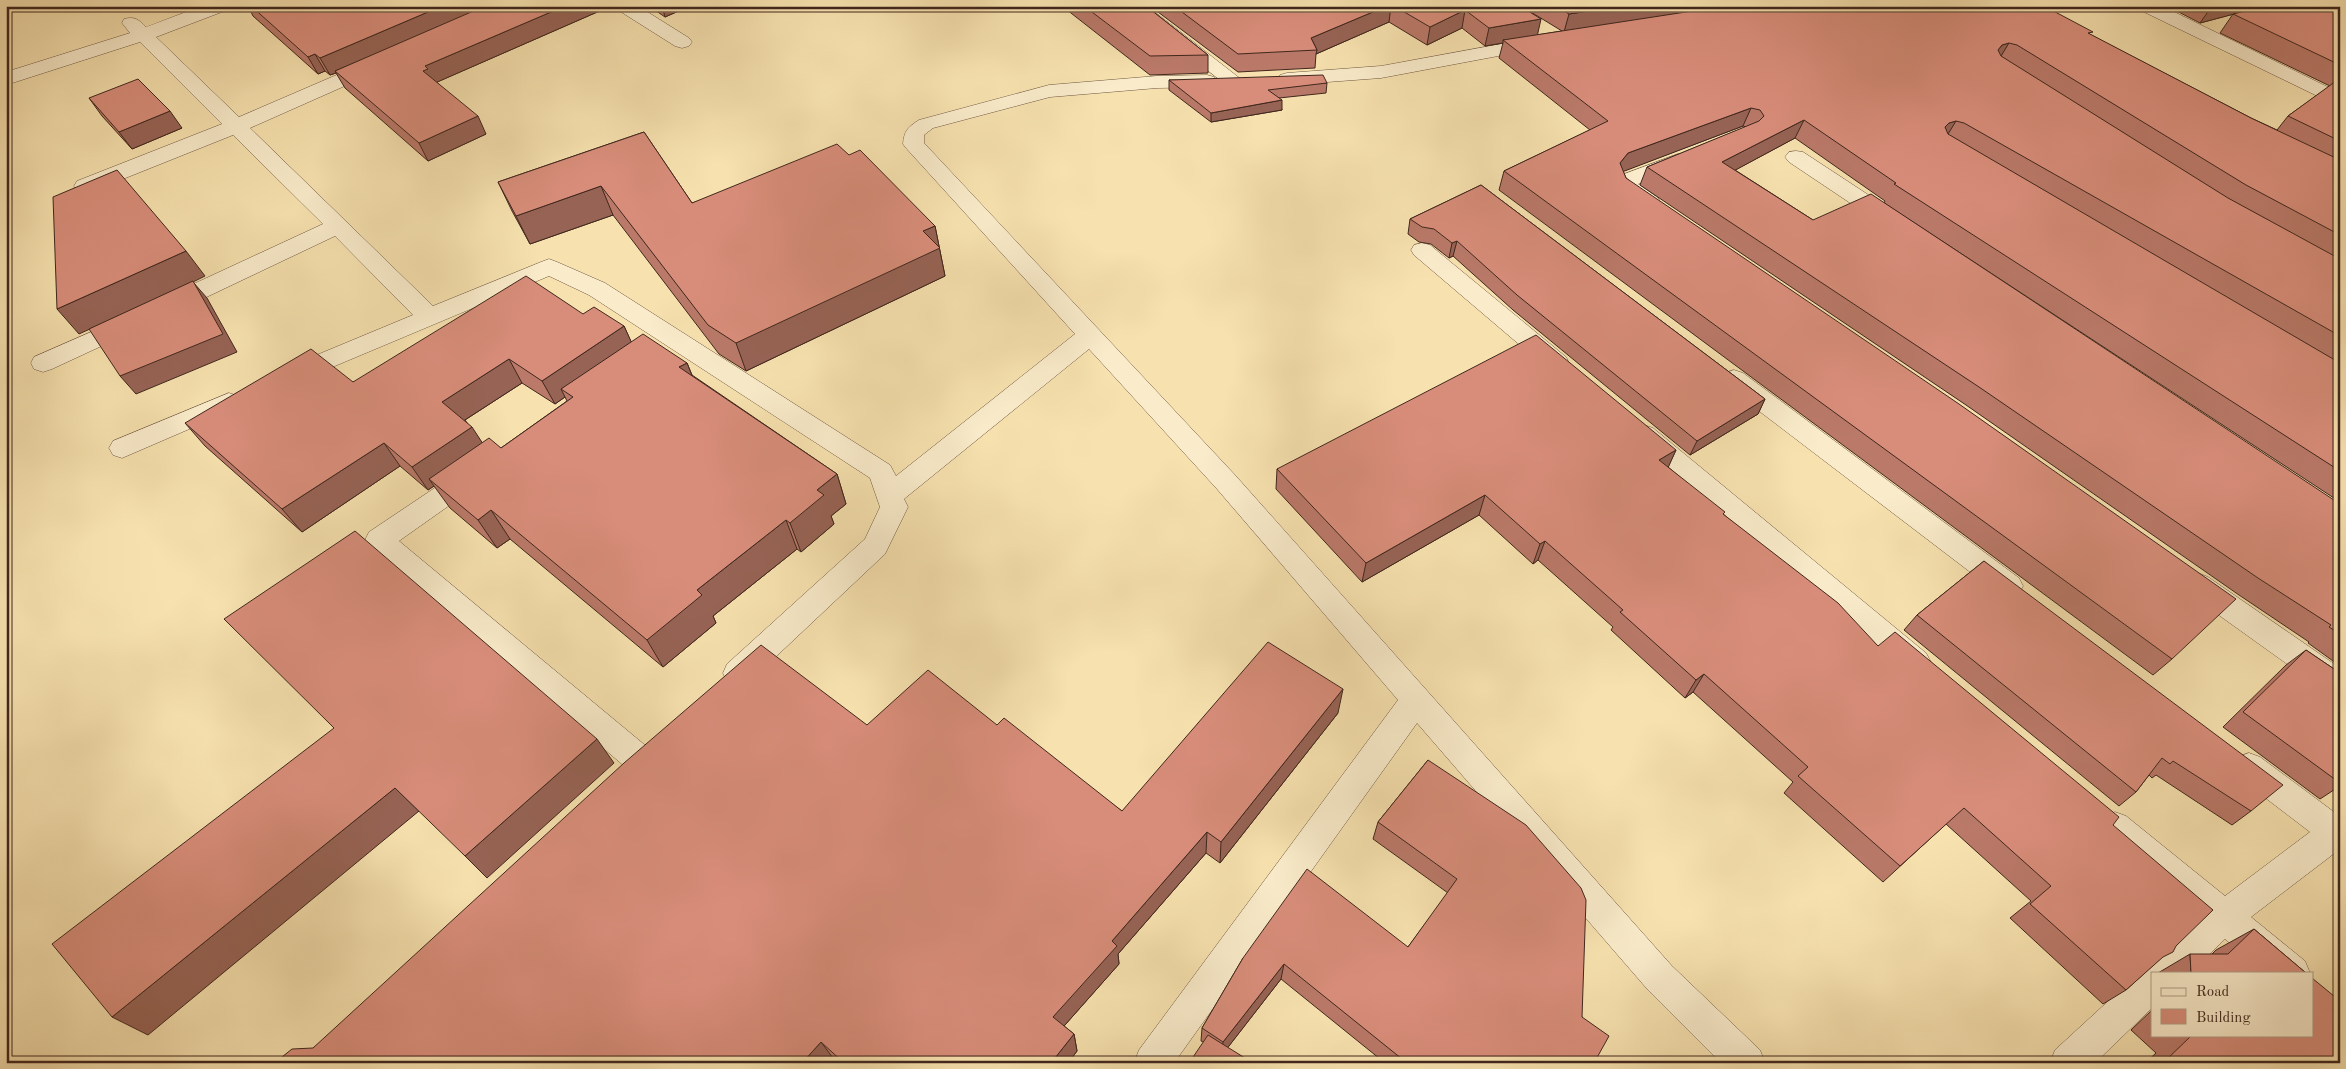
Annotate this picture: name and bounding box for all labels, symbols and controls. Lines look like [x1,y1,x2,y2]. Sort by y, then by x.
legend [2151,972,2314,1036]
text: Road [2196,985,2230,1000]
text: Building [2196,1011,2251,1026]

